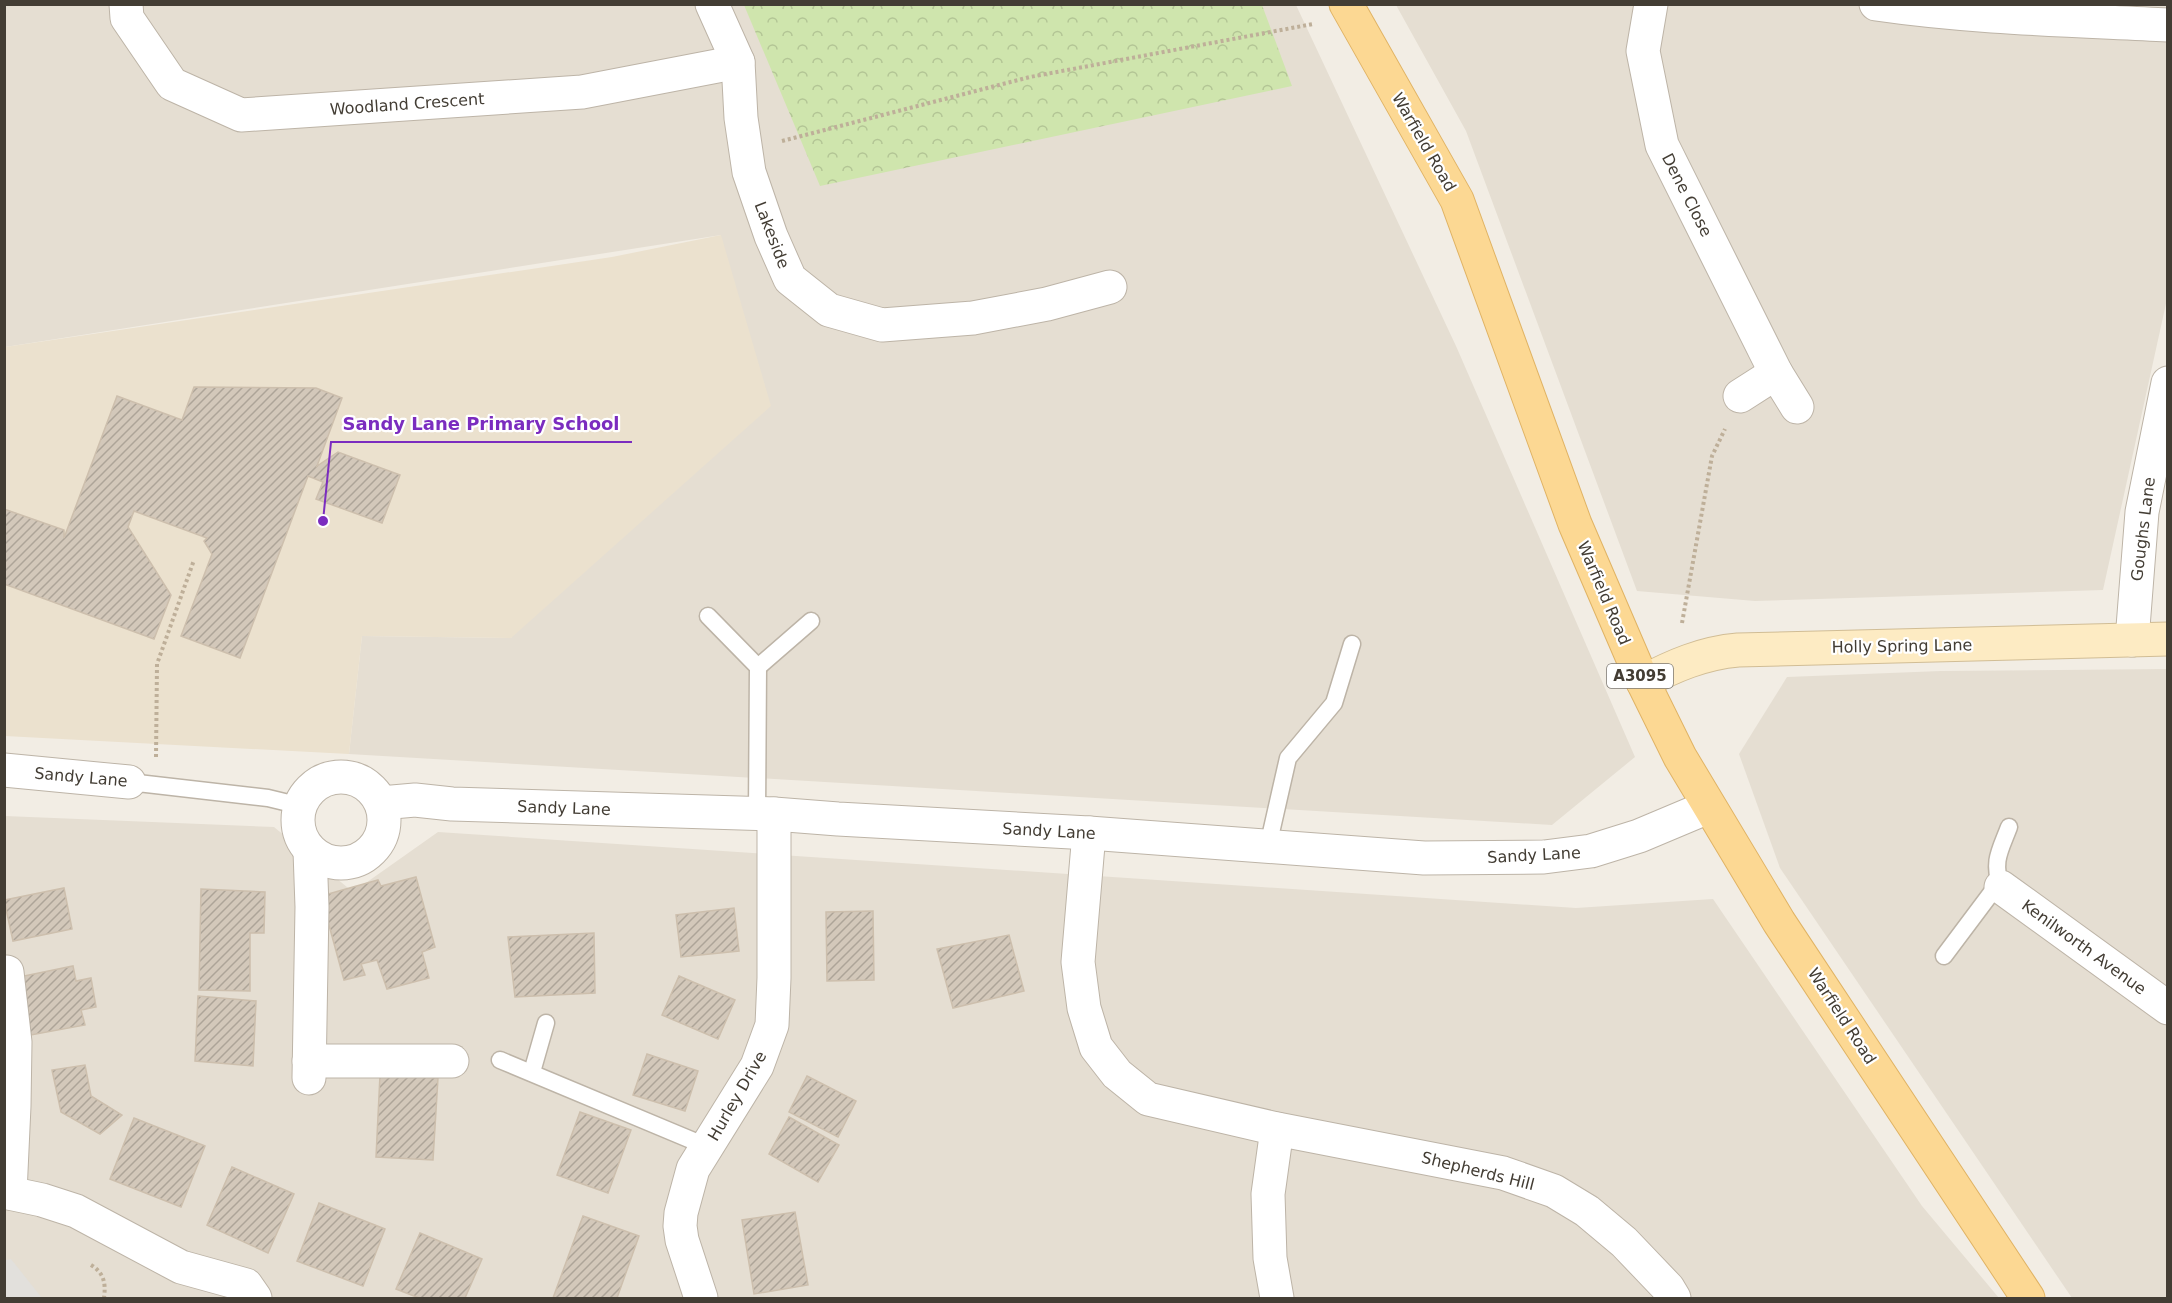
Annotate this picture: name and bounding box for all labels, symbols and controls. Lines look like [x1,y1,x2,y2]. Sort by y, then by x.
street label: Woodland Crescent [329,89,485,119]
street label: Warfield Road [1388,89,1460,195]
street label: Dene Close [1658,150,1716,240]
street label: Lakeside [751,199,793,271]
callout: Sandy Lane Primary School [331,406,632,442]
text: Sandy Lane Primary School [342,413,620,434]
street label: Goughs Lane [2127,476,2159,582]
street label: Warfield Road [1574,538,1634,648]
street label: Holly Spring Lane [1832,635,1972,657]
road number: A3095 [1607,664,1673,688]
street label: Sandy Lane [34,763,128,791]
street label: Sandy Lane [517,797,611,819]
street label: Sandy Lane [1002,819,1096,843]
street label: Sandy Lane [1487,843,1581,867]
street label: Kenilworth Avenue [2018,896,2150,998]
street label: Warfield Road [1804,964,1880,1068]
street label: Hurley Drive [704,1048,770,1144]
street label: Shepherds Hill [1420,1148,1536,1194]

